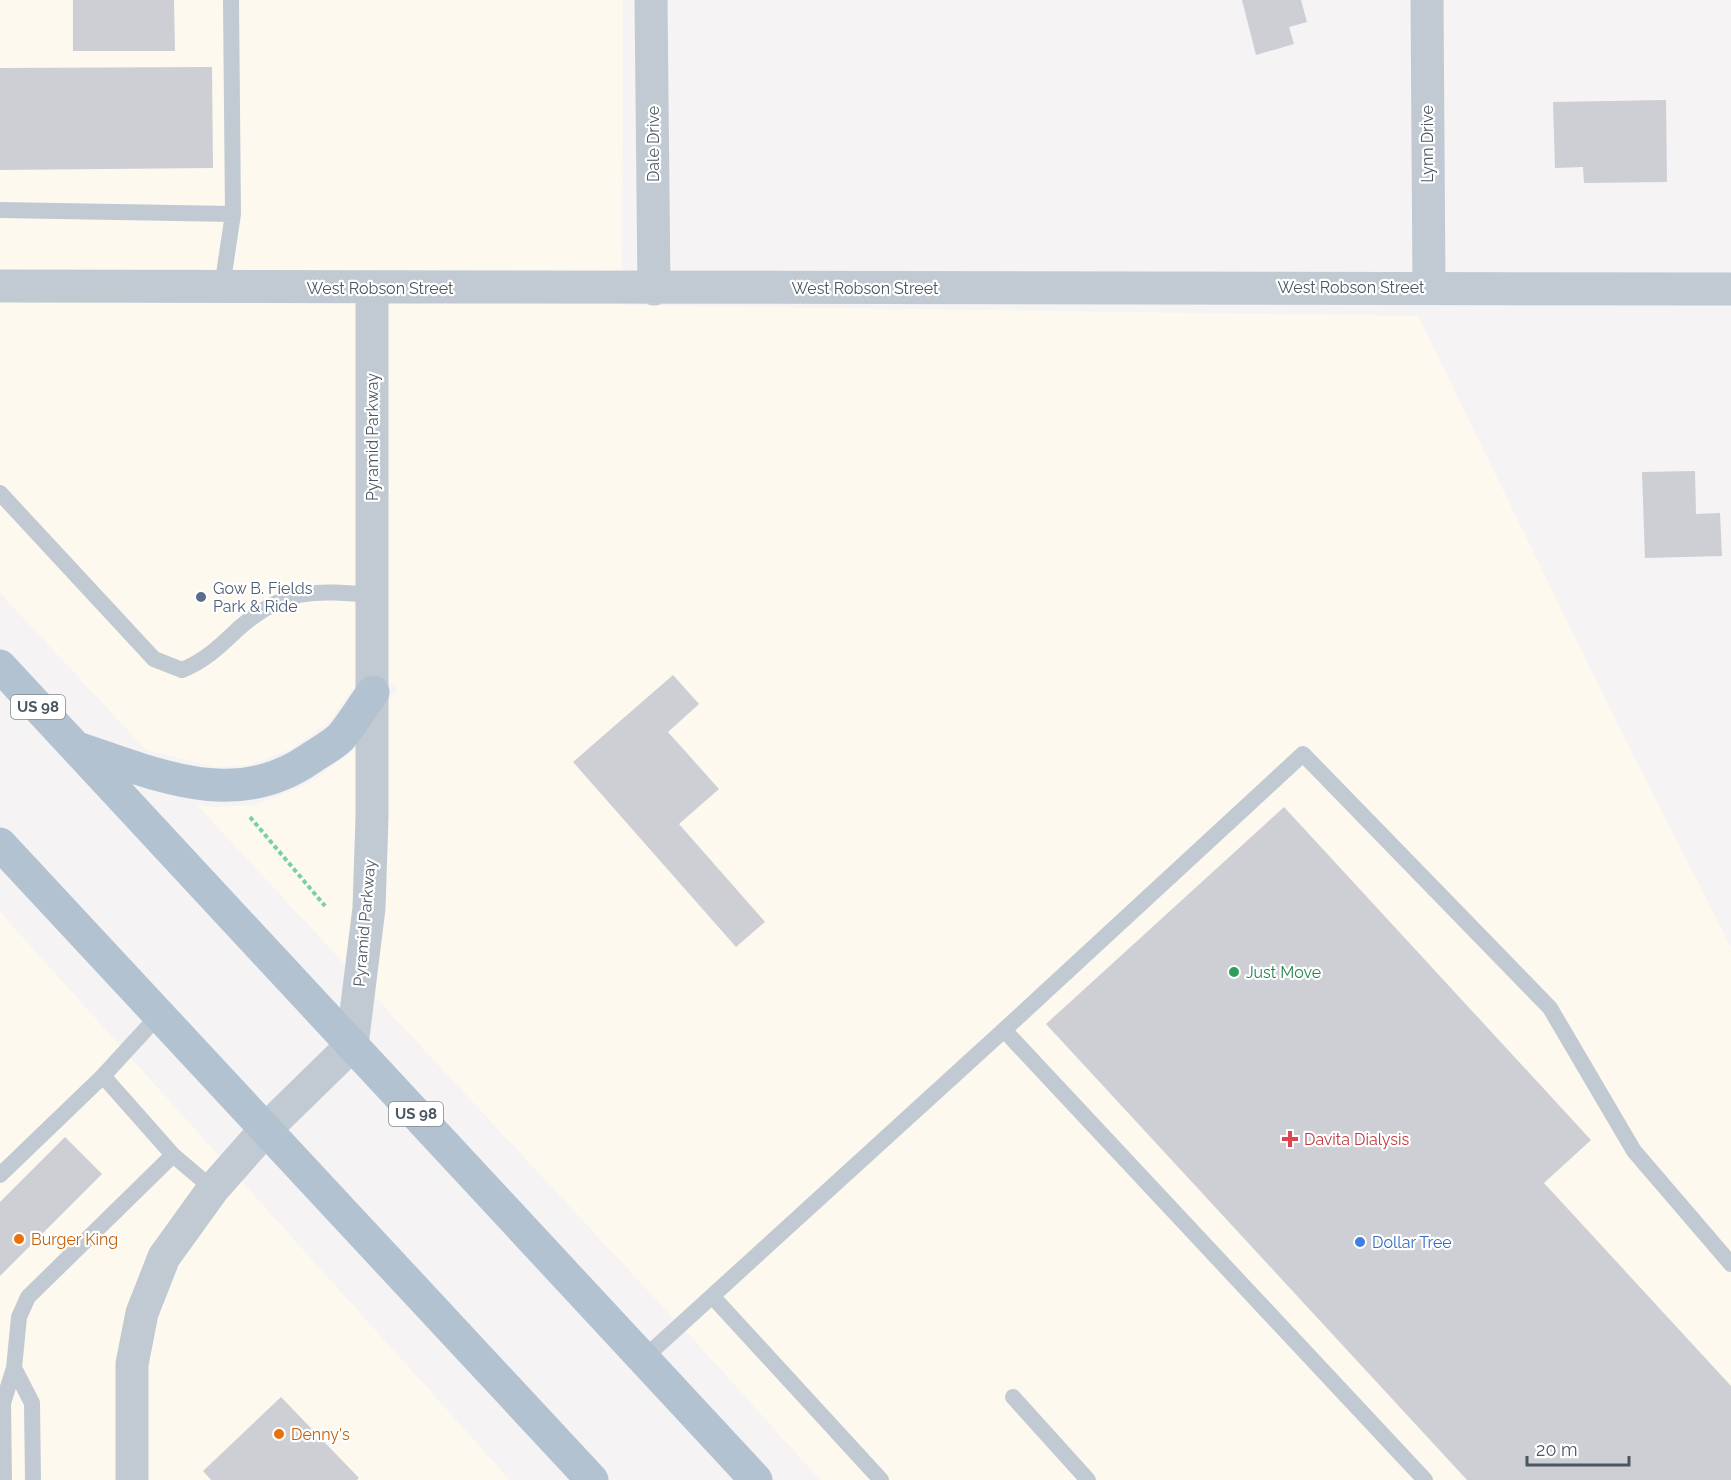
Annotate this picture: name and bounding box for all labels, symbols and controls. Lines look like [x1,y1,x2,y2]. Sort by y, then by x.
street label: Lynn Drive [1418,105,1437,183]
street label: Dale Drive [644,106,663,182]
street label: West Robson Street [1278,278,1425,297]
street label: West Robson Street [307,279,454,298]
street label: West Robson Street [792,279,939,298]
street label: Pyramid Parkway [363,373,382,501]
place label: Gow B. Fields Park & Ride [213,579,313,616]
marker: Gow B. Fields Park & Ride [194,590,208,604]
road number: US 98 [11,695,65,719]
street label: Pyramid Parkway [349,858,380,988]
place label: Just Move [1246,963,1321,982]
marker: Just Move [1227,965,1241,979]
road number: US 98 [389,1102,443,1126]
marker: Davita Dialysis [1281,1130,1299,1148]
place label: Davita Dialysis [1304,1130,1409,1149]
place label: Burger King [31,1230,118,1249]
marker: Burger King [12,1232,26,1246]
place label: Dollar Tree [1372,1233,1452,1252]
marker: Dollar Tree [1353,1235,1367,1249]
place label: Denny's [291,1425,350,1444]
marker: Denny's [272,1427,286,1441]
scale bar [1527,1429,1629,1467]
text: 20 m [1536,1439,1578,1460]

